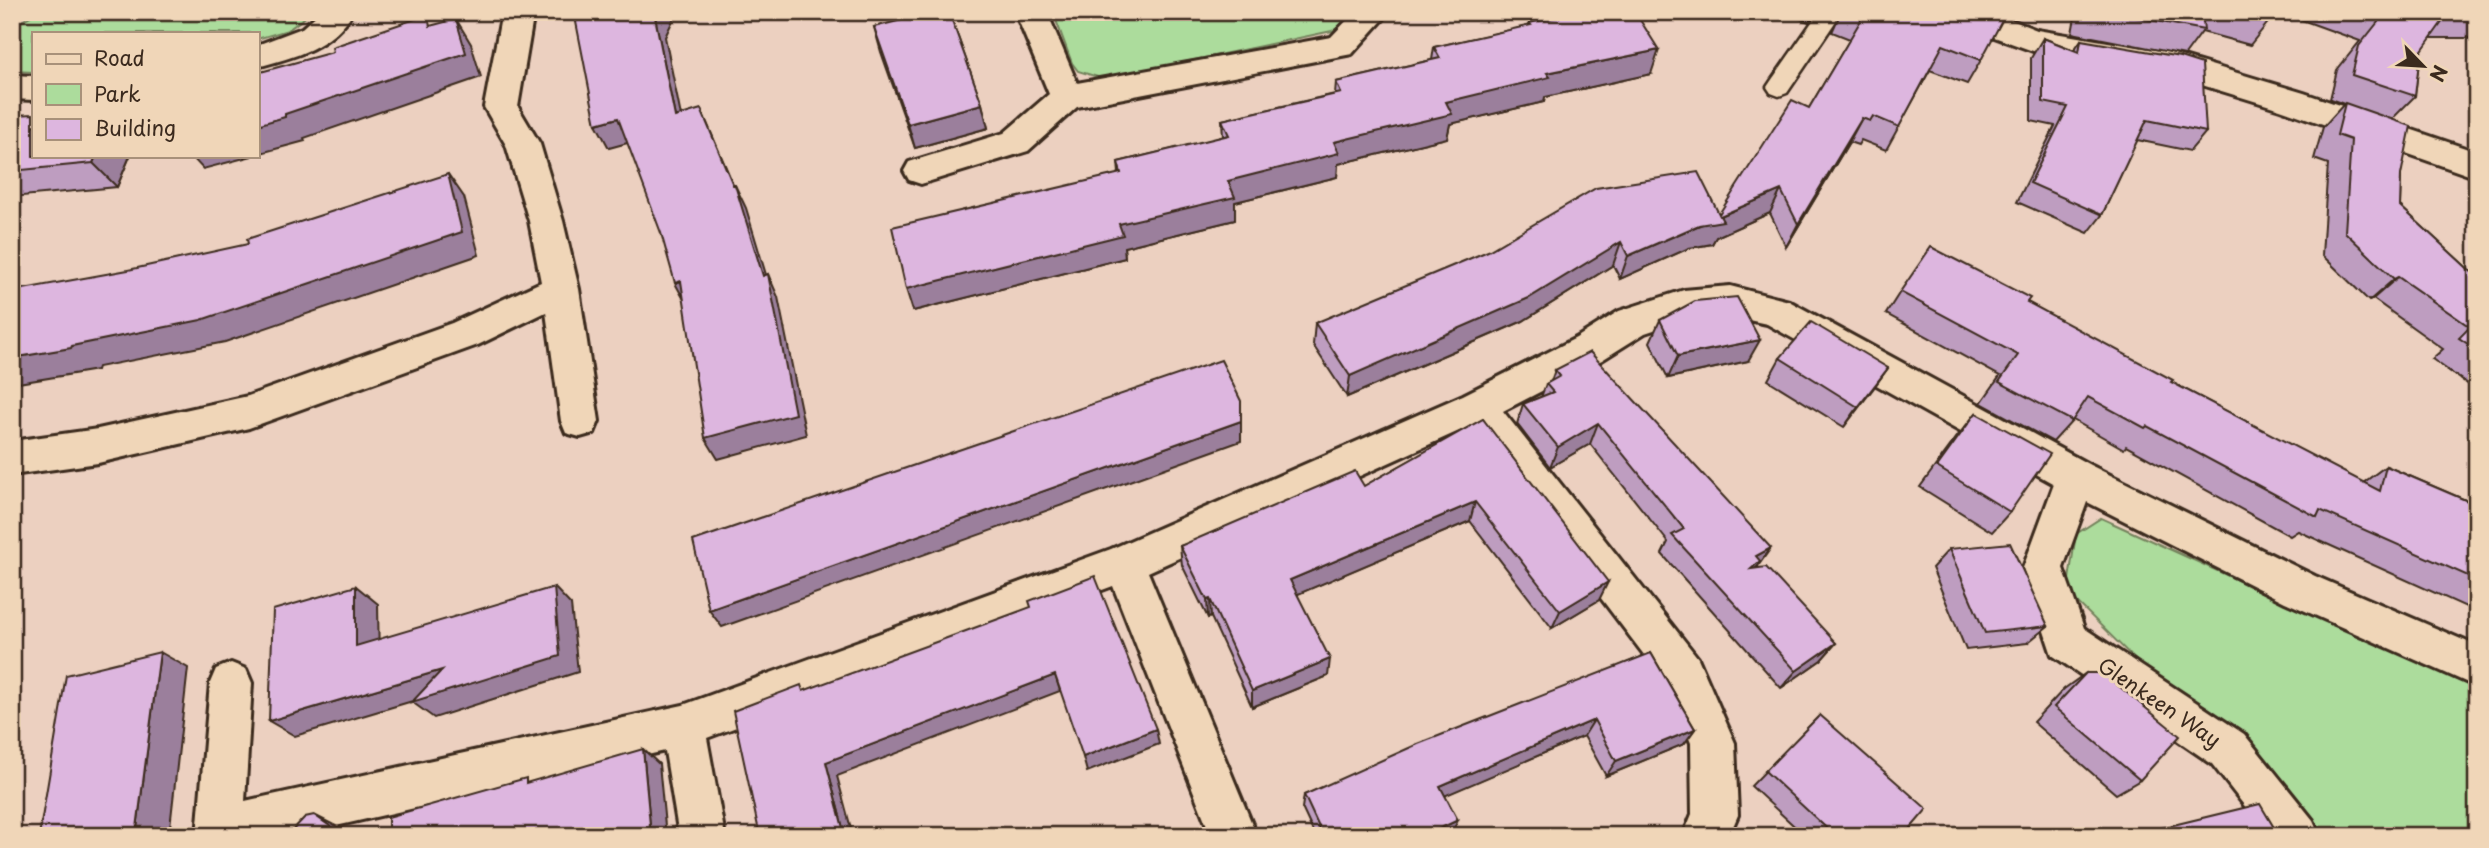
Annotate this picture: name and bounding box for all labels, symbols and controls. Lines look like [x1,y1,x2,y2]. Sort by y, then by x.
legend [32,32,259,158]
north arrow [2388,32,2458,102]
text: Road [94,41,145,73]
text: N [2423,61,2455,86]
text: Park [94,77,141,109]
text: Building [94,111,176,143]
street label: Glenkeen Way [2092,648,2228,755]

